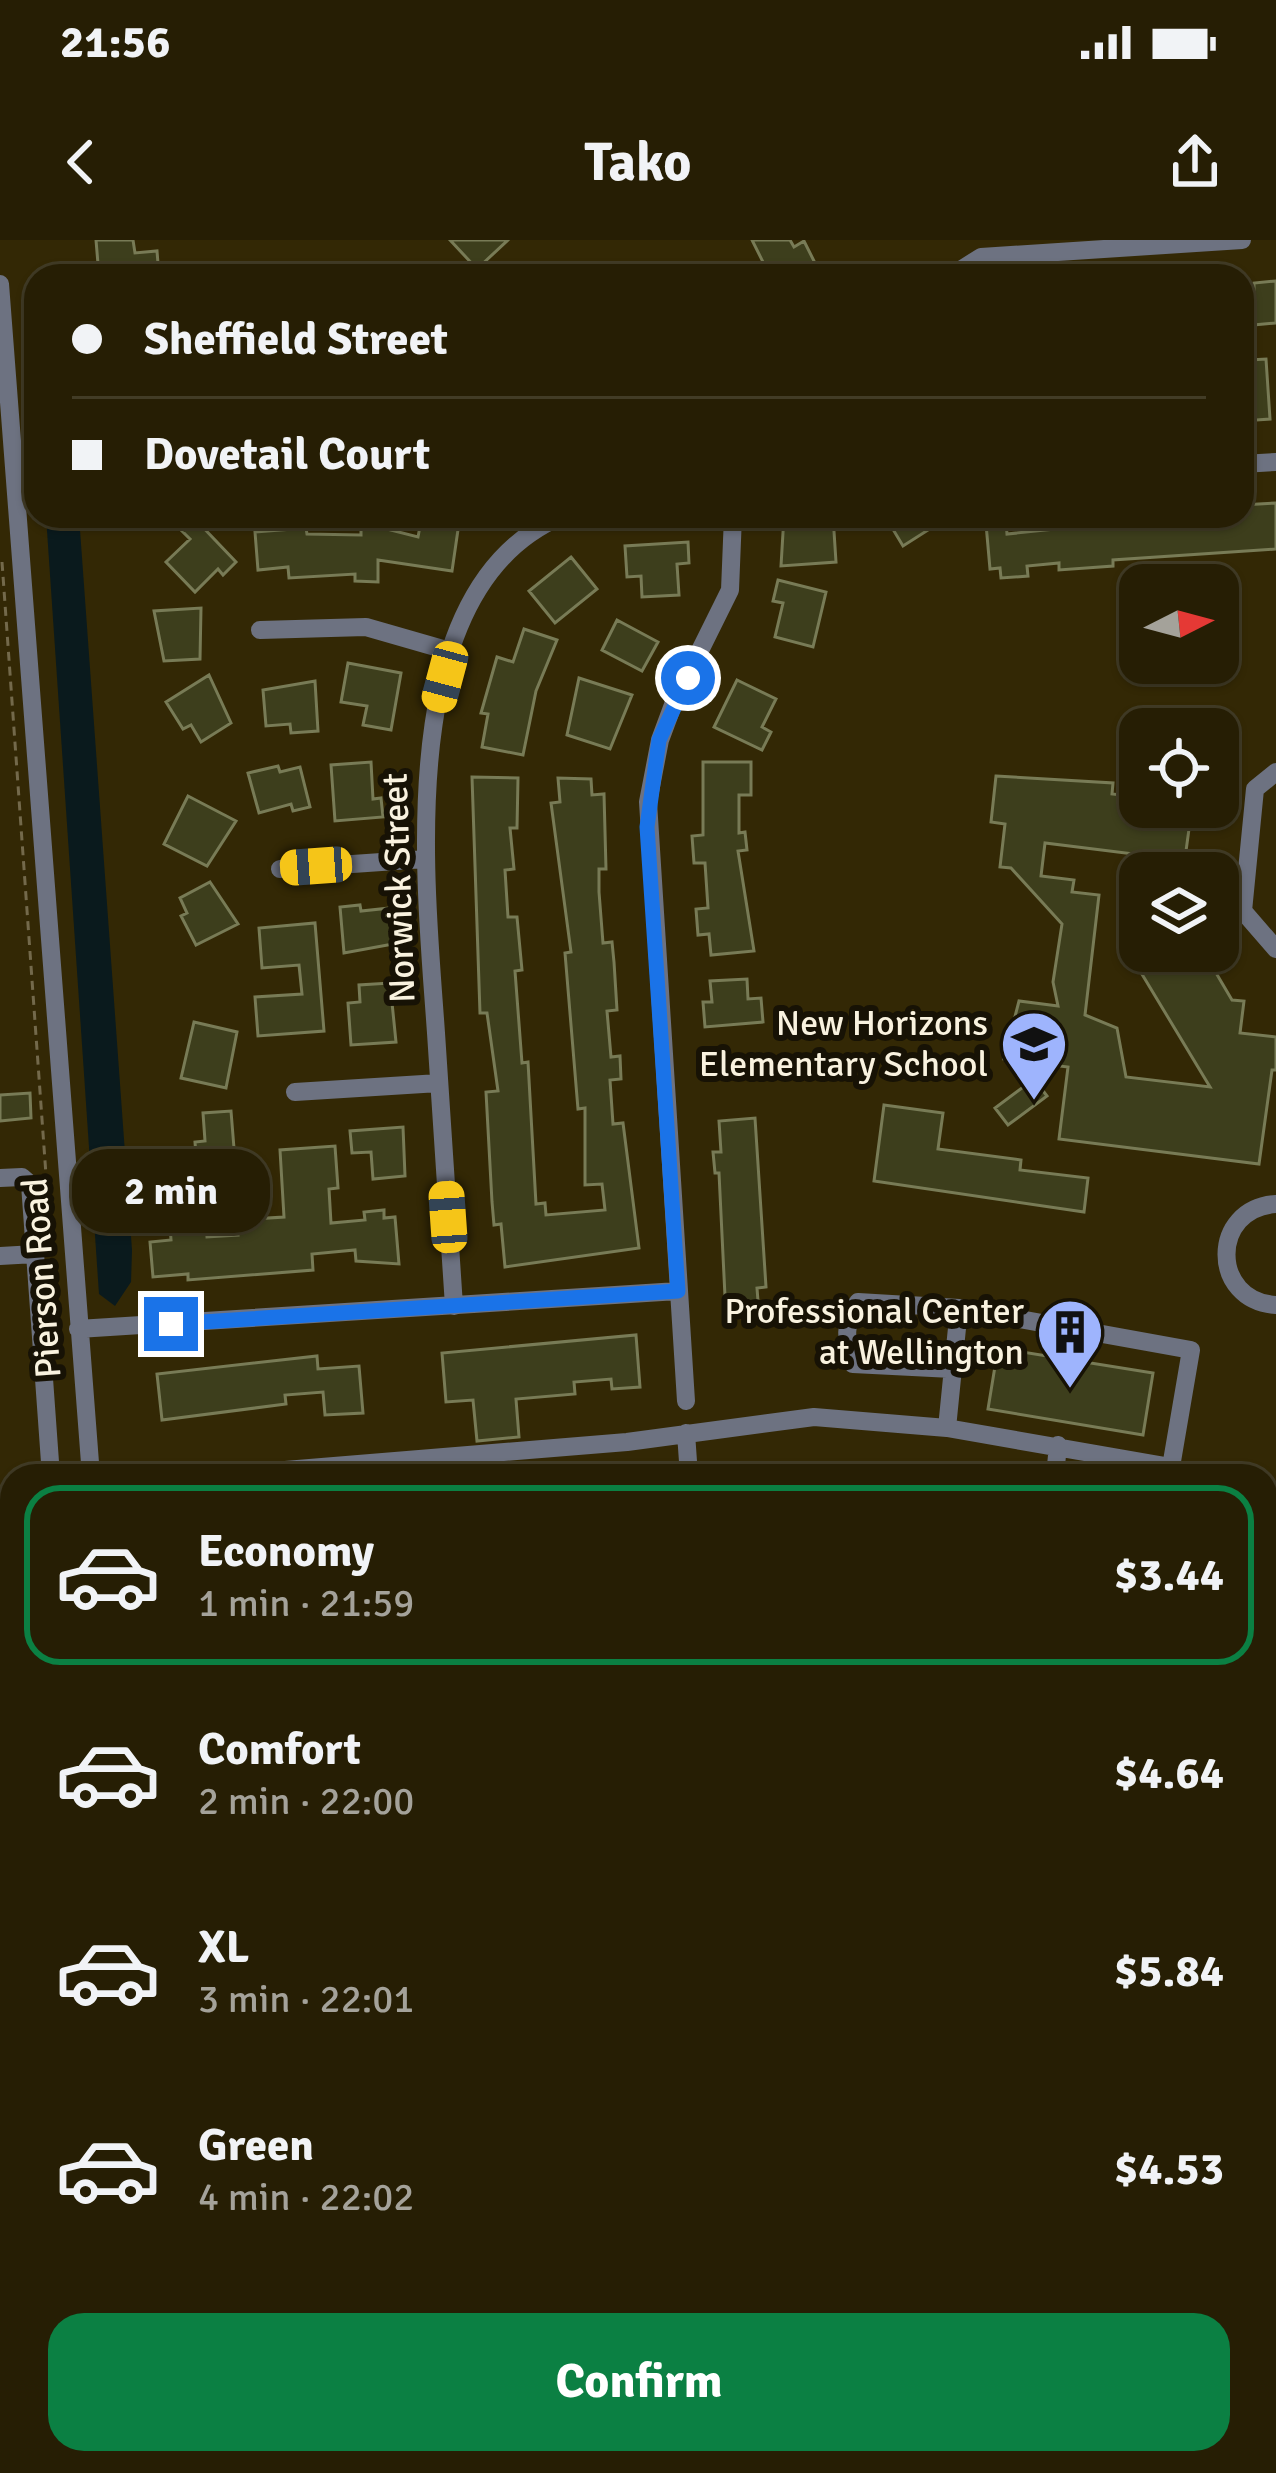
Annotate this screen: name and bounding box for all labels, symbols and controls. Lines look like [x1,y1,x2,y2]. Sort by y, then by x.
text: 21:56 [60,15,170,70]
icon: back [48,129,114,195]
text: Tako [585,129,691,196]
icon: share [1162,129,1228,195]
text: Sheffield Street [144,312,448,367]
text: Dovetail Court [144,427,430,482]
north arrow [1119,564,1239,684]
map controls [1119,564,1239,972]
car [418,638,472,716]
route start [661,651,715,705]
button: locate [1119,708,1239,828]
street label: Norwick Street [372,772,426,1004]
car [279,846,353,886]
button: layers [1119,852,1239,972]
place label: New Horizons Elementary School [699,1001,988,1087]
school or university icon: New Horizons Elementary School [999,1009,1069,1103]
callout: 2 min [72,1150,270,1234]
text: 2 min [124,1167,218,1215]
street label: Pierson Road [13,1176,71,1380]
car [428,1180,468,1254]
place label: Professional Center at Wellington [724,1289,1025,1375]
route end [144,1297,198,1351]
building icon: Professional Center at Wellington [1035,1297,1105,1391]
icon: car [54,1521,162,1629]
text: Economy [198,1524,374,1579]
text: $3.44 [1114,1548,1224,1603]
text: 1 min · 21:59 [198,1579,414,1627]
icon: car [54,1719,162,1827]
text: Comfort [198,1722,361,1777]
text: $4.64 [1114,1746,1224,1801]
text: 2 min · 22:00 [198,1777,414,1825]
icon: car [54,1917,162,2025]
text: XL [198,1920,249,1975]
text: $5.84 [1114,1944,1224,1999]
text: 3 min · 22:01 [198,1975,414,2023]
icon: car [54,2115,162,2223]
text: Green [198,2118,314,2173]
text: $4.53 [1114,2142,1224,2197]
text: 4 min · 22:02 [198,2173,414,2221]
button: Confirm [48,2313,1230,2451]

